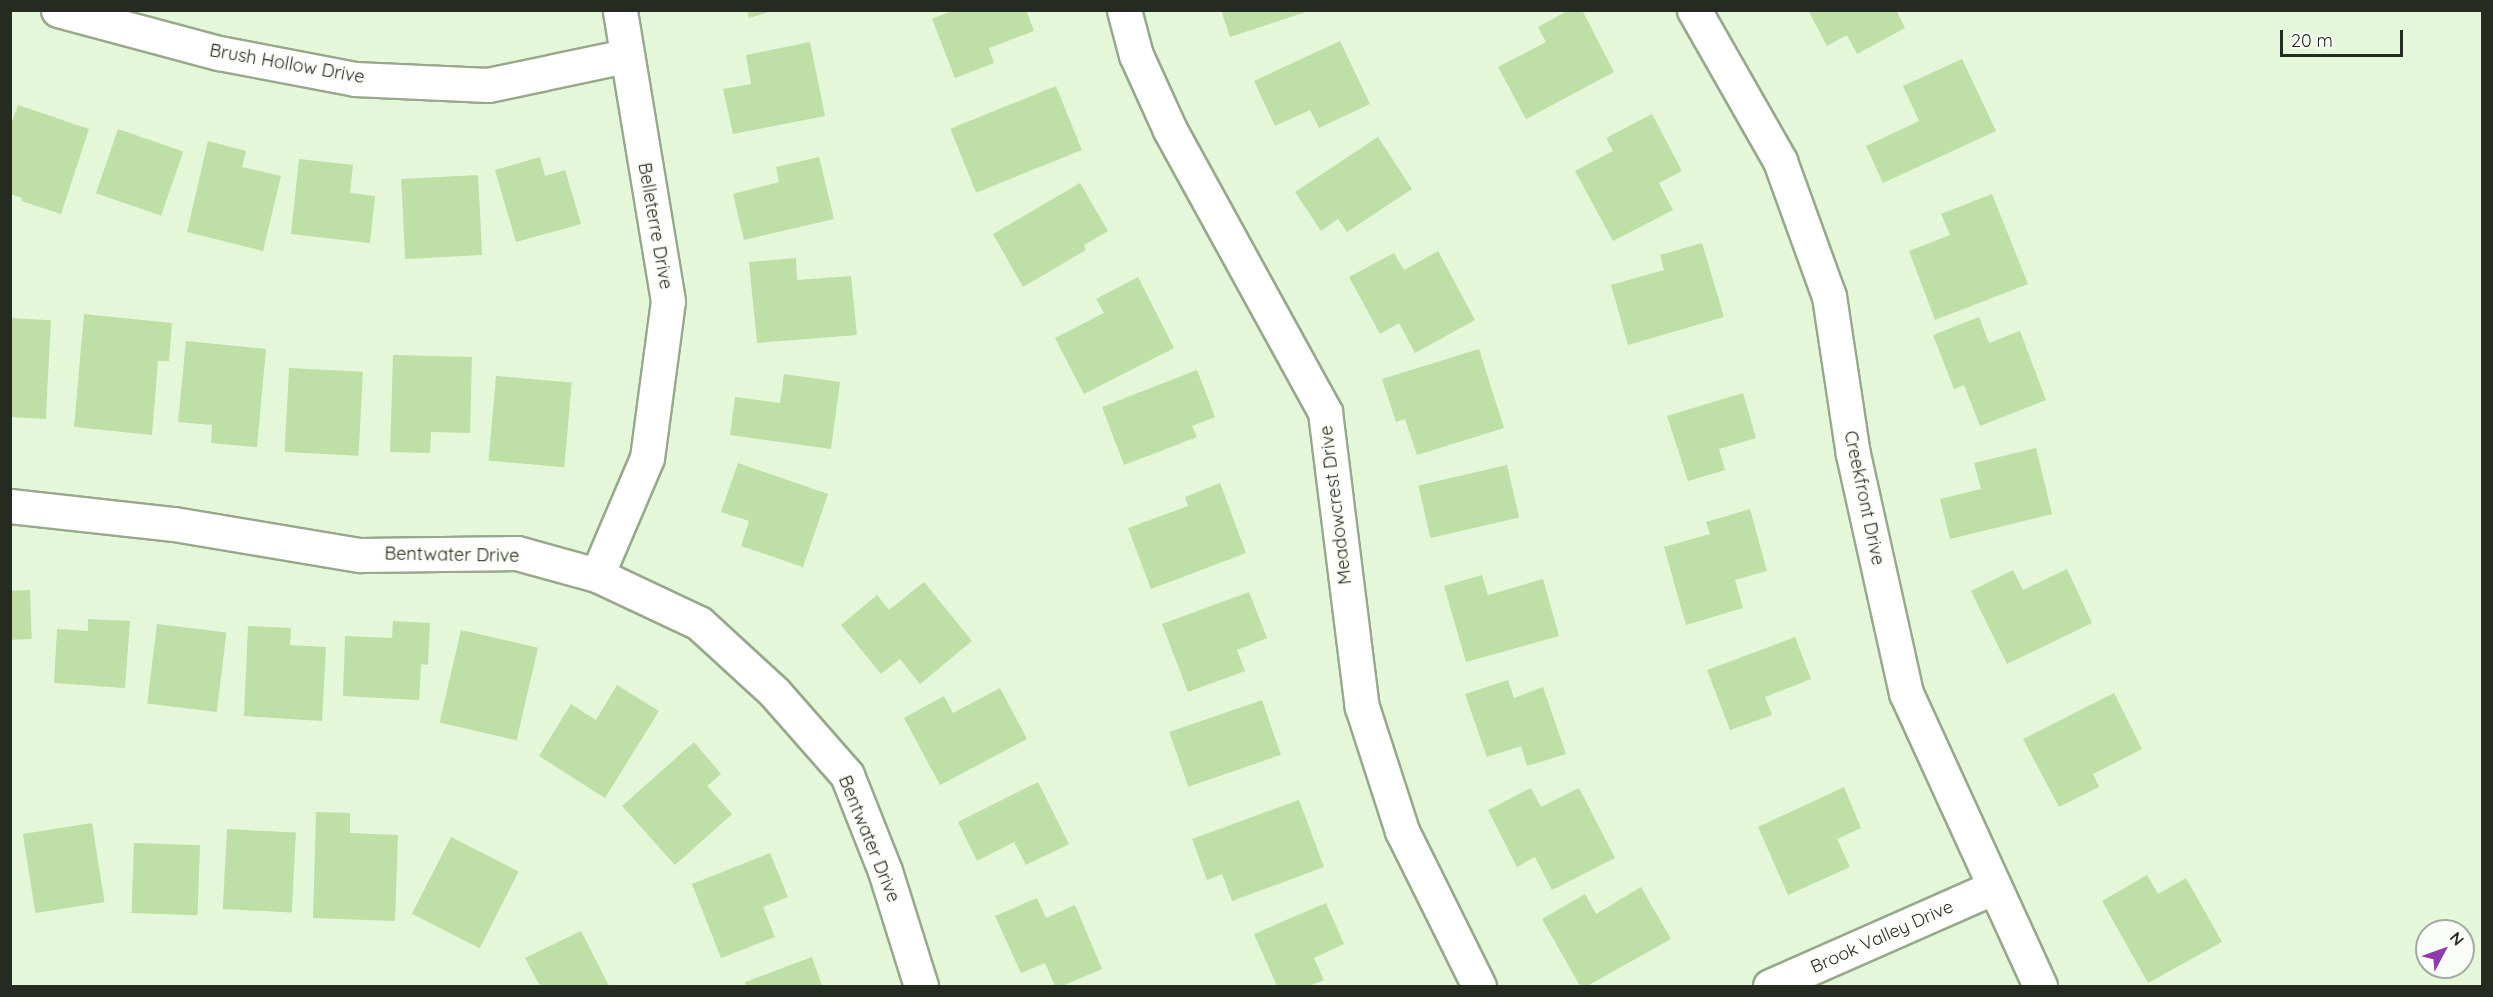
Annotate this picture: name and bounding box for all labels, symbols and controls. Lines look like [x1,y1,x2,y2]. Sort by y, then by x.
scale bar [2283,18,2406,56]
text: 20 m [2291,29,2333,52]
street label: Brush Hollow Drive [208,40,366,88]
street label: Belleterre Drive [633,161,677,291]
street label: Meadowcrest Drive [1316,424,1356,586]
street label: Creekfront Drive [1839,429,1889,567]
street label: Bentwater Drive [384,543,520,567]
street label: Bentwater Drive [834,772,904,906]
street label: Brook Valley Drive [1807,896,1957,978]
north arrow [2415,919,2475,979]
text: N [2446,927,2468,949]

